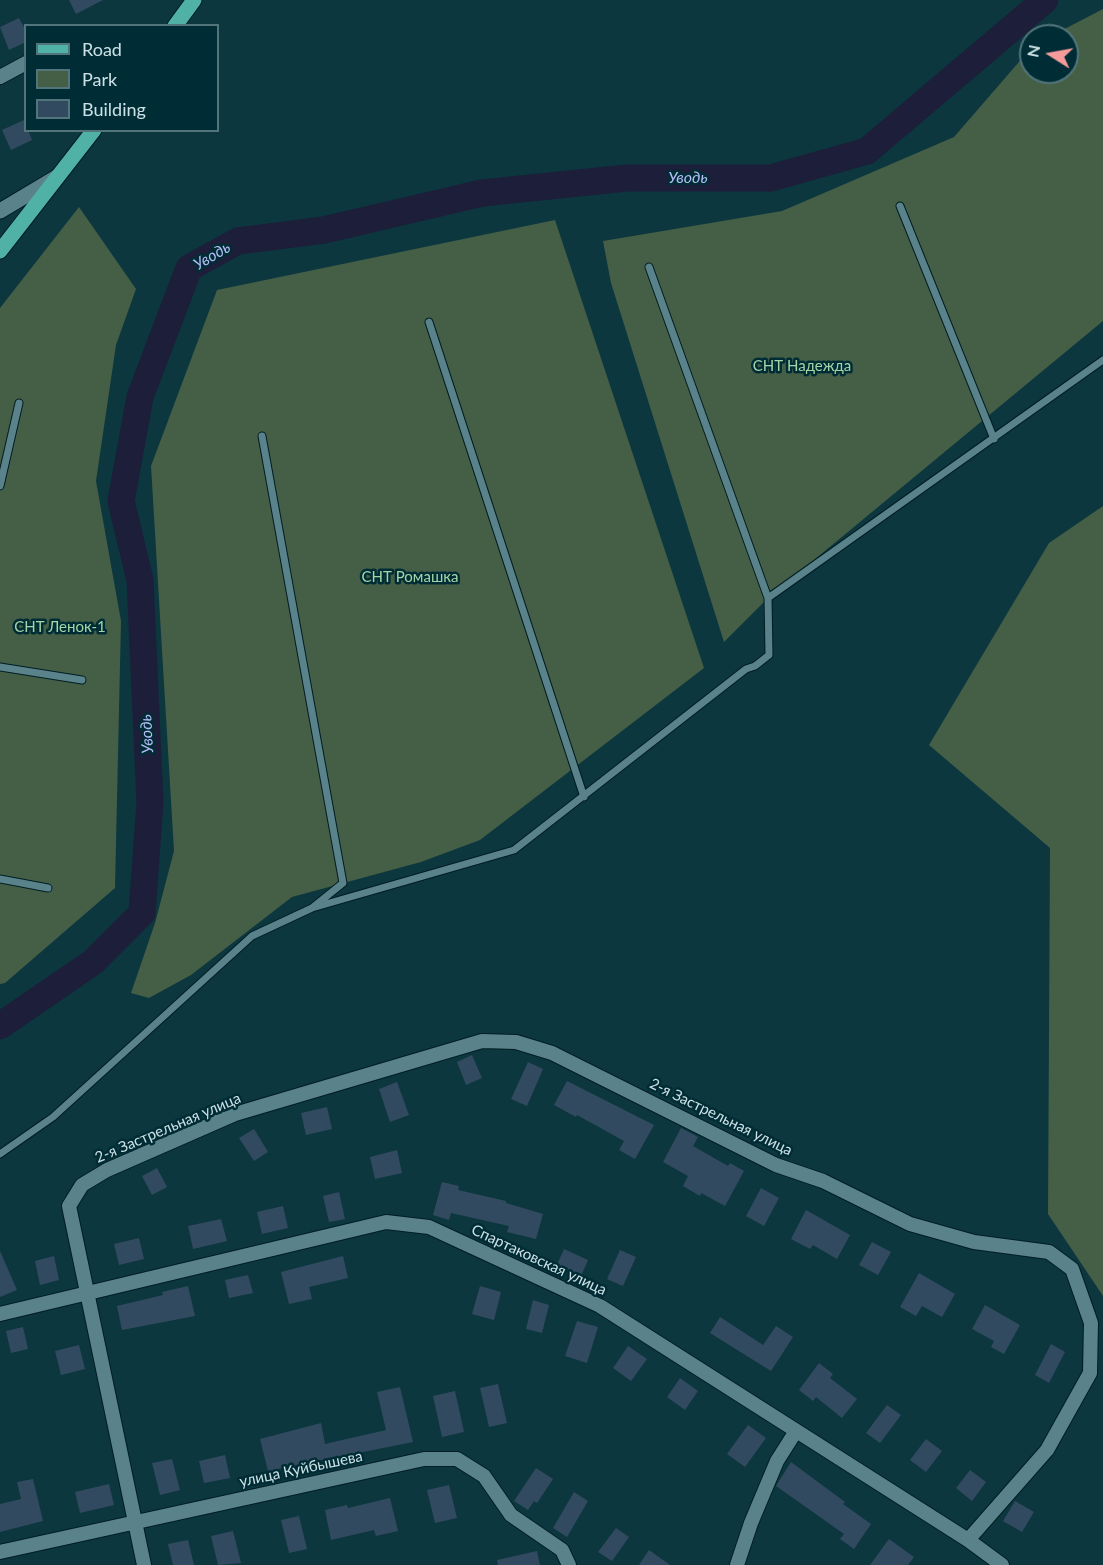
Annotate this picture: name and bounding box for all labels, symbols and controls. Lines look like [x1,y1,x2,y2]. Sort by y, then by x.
legend [24,24,219,132]
north arrow [1019,24,1079,84]
text: Road [82,38,122,60]
text: N [1022,43,1043,59]
text: Park [82,68,117,90]
text: Building [82,98,146,120]
water label: Уводь [668,168,708,188]
water label: Уводь [190,238,234,274]
park label: СНТ Надежда [753,357,851,375]
park label: СНТ Ромашка [362,568,458,586]
park label: СНТ Ленок-1 [14,618,106,636]
water label: Уводь [136,714,158,754]
street label: 2-я Застрельная улица [647,1075,795,1159]
street label: 2-я Застрельная улица [92,1089,244,1167]
street label: Спартаковская улица [469,1221,609,1299]
street label: улица Куйбышева [238,1447,364,1491]

